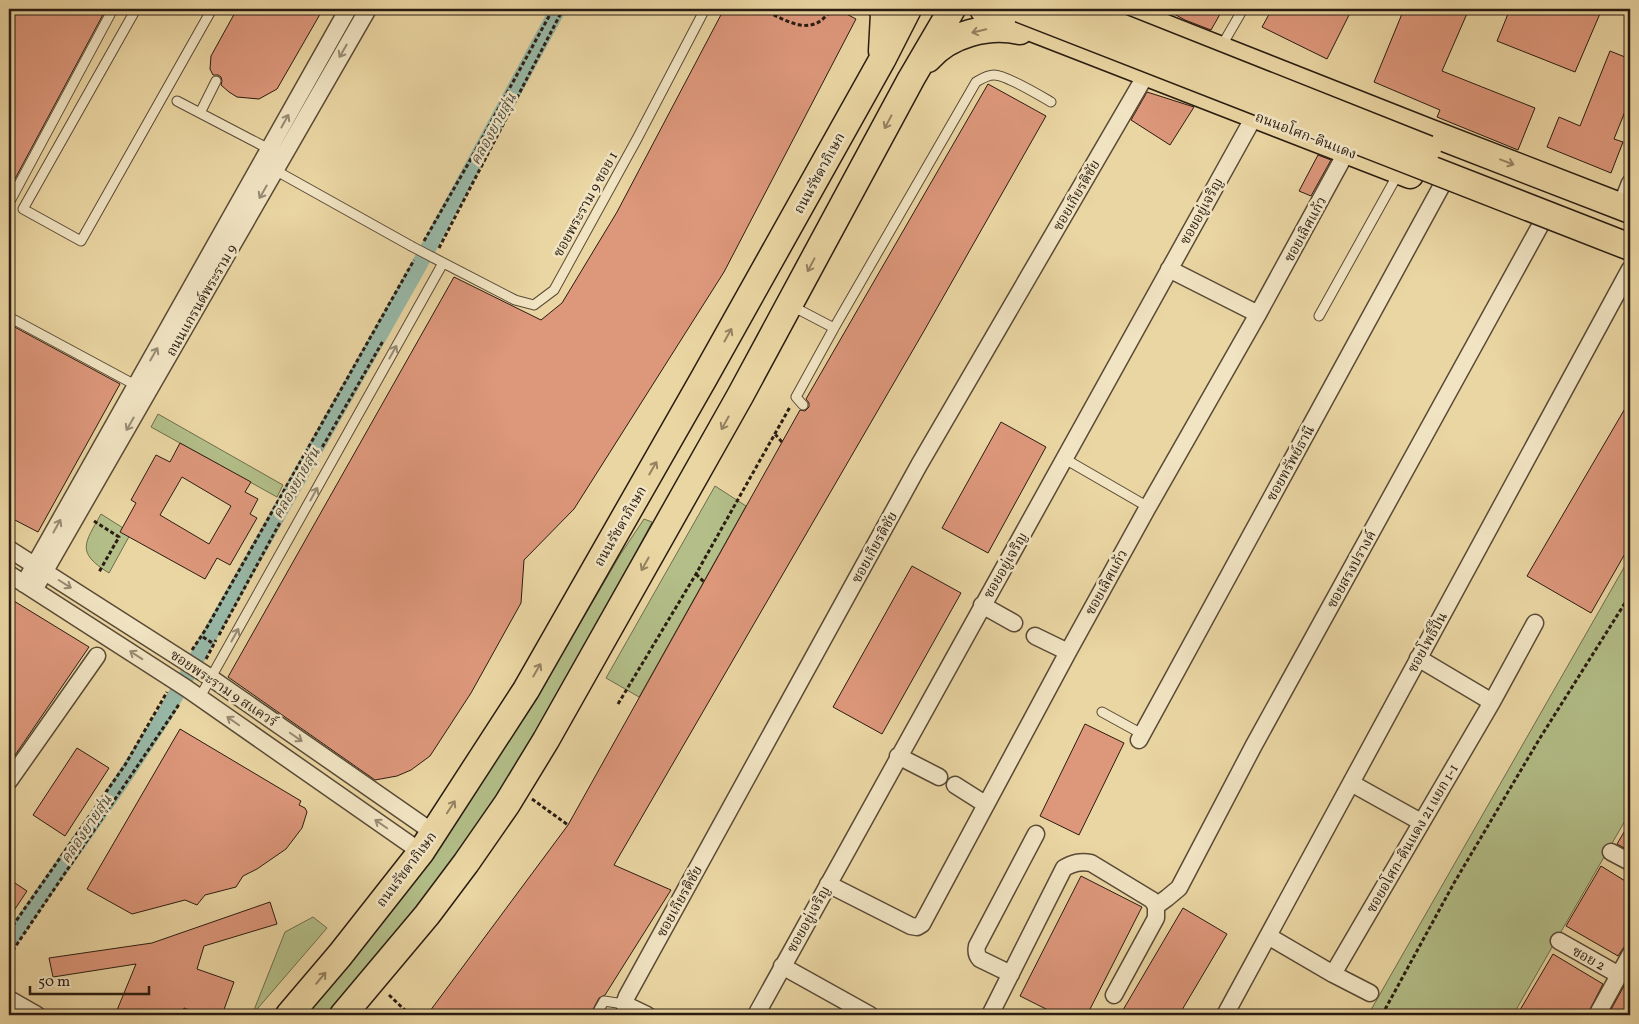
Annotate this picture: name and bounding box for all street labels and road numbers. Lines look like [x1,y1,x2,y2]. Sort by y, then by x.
street label: ถนนอโศก-ดินแดง [1252,106,1360,164]
street label: ถนนรัชดาภิเษก [790,130,850,218]
street label: ซอยพระราม 9 ซอย 1 [549,149,623,261]
street label: ซอยเกียรติชัย [1049,157,1105,235]
street label: ซอยอยู่เจริญ [1176,175,1228,248]
street label: ซอยเลิศแก้ว [1281,194,1332,266]
street label: ถนนแกรนด์พระราม 9 [162,241,242,360]
street label: ซอยทรัพย์ธานี [1262,422,1320,505]
street label: ถนนรัชดาภิเษก [591,483,652,570]
street label: ซอยเกียรติชัย [848,509,903,587]
street label: ซอยสรงปรางค์ [1322,527,1382,612]
street label: ซอยอยู่เจริญ [980,529,1033,602]
street label: ซอยเลิศแก้ว [1082,547,1133,619]
street label: ซอยโพธิ์ปั้น [1402,608,1453,676]
street label: ซอยพระราม 9 สแควร์ [166,645,282,733]
street label: ซอยอโศก-ดินแดง 21 แยก 1-1 [1361,760,1464,917]
street label: ถนนรัชดาภิเษก [373,828,442,912]
street label: ซอยเกียรติชัย [653,863,708,941]
street label: ซอยอยู่เจริญ [783,883,835,956]
street label: ซอย 2 [1568,942,1608,976]

